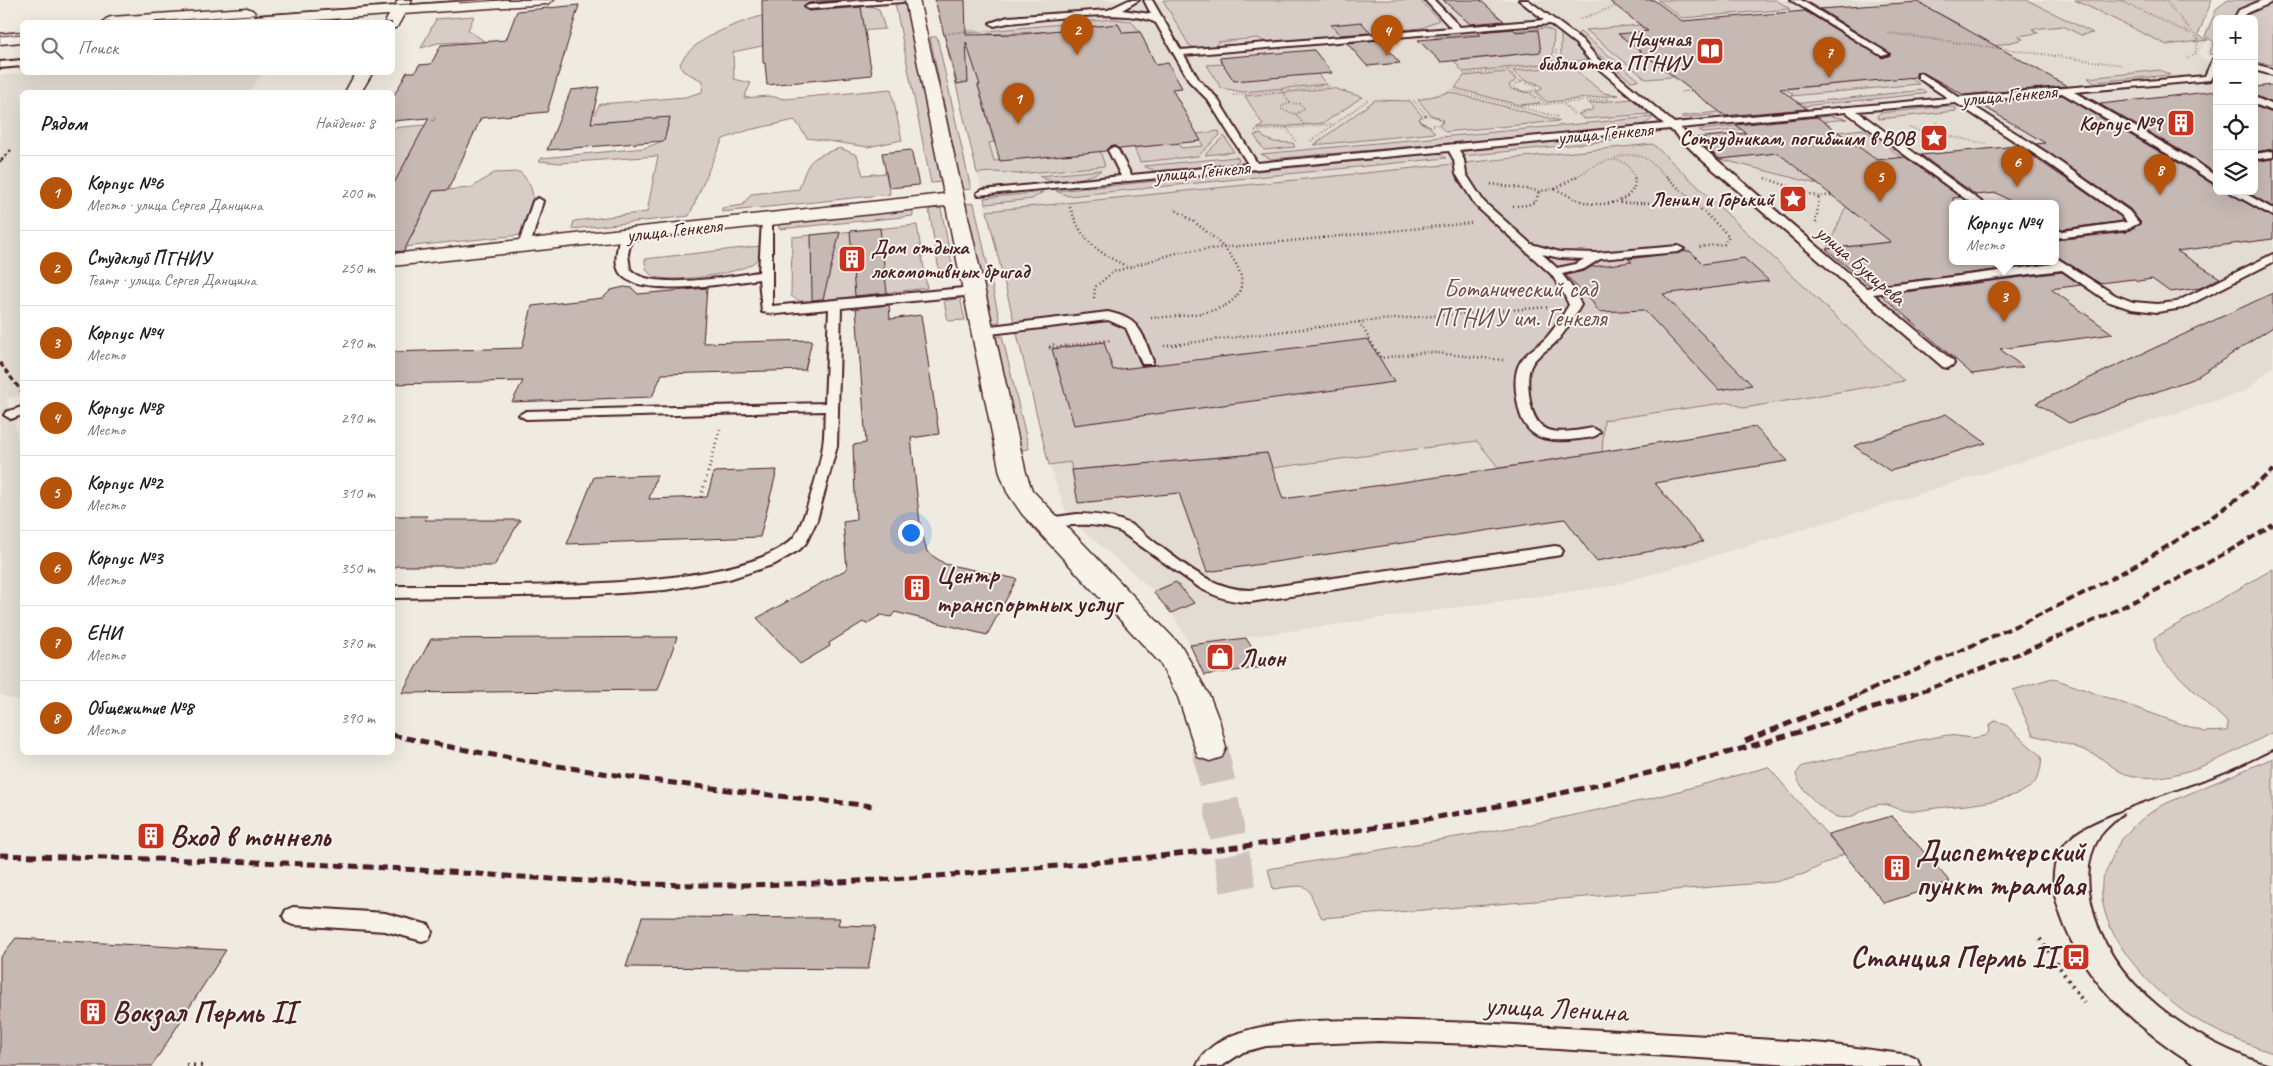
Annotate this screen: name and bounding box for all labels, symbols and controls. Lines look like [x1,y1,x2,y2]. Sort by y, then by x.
pin: 2 [1061,14,1093,55]
pin: 4 [1371,15,1403,56]
map controls [2213,15,2258,195]
button: + [2213,15,2258,60]
search box [20,20,395,75]
place label: Научная библиотека ПГНИУ [1538,26,1694,76]
icon: search [38,34,66,62]
text: Поиск [78,36,118,60]
library icon: Научная библиотека ПГНИУ [1695,36,1725,66]
pin: 7 [1813,37,1845,78]
button: − [2213,60,2258,105]
street label: улица Генкеля [1958,78,2060,112]
pin: 1 [1002,83,1034,124]
button: locate [2213,105,2258,150]
building icon: Корпус №9 [2166,108,2196,138]
text: Рядом [40,110,87,136]
place label: Корпус №9 [2079,110,2165,137]
text: Найдено: 8 [315,113,375,133]
street label: улица Генкеля [1554,116,1656,150]
place icon: Сотрудникам, погибшим в ВОВ [1919,123,1949,153]
place label: Сотрудникам, погибшим в ВОВ [1679,125,1917,152]
pin: 6 [2001,146,2033,187]
button: layers [2213,150,2258,195]
street label: улица Генкеля [1151,154,1253,188]
pin: 8 [2144,154,2176,195]
pin: 5 [1864,161,1896,202]
text: Корпус №6 [87,171,163,195]
text: 1 [52,183,60,203]
text: 200 m [341,183,375,203]
place icon: Ленин и Горький [1778,184,1808,214]
place label: Ленин и Горький [1650,186,1776,212]
text: Место · улица Сергея Данщина [87,195,262,215]
popup [1949,200,2059,265]
text: Корпус №4 [1966,211,2042,235]
street label: улица Генкеля [623,212,725,248]
street label: улица Букирева [1809,218,1913,312]
place label: Дом отдыха локомотивных бригад [871,234,1032,284]
text: Место [1966,235,2004,255]
building icon: Дом отдыха локомотивных бригад [837,244,867,274]
text: Студклуб ПГНИУ [87,246,211,270]
text: 2 [52,258,60,278]
text: 250 m [341,258,375,278]
text: Театр · улица Сергея Данщина [87,270,256,290]
park label: Ботанический сад ПГНИУ им. Генкеля [1434,273,1609,334]
pin: 3 [1988,281,2020,322]
text: Корпус №4 [87,321,162,345]
text: 3 [52,333,60,353]
text: 290 m [341,333,375,353]
text: Место [87,345,125,365]
text: Корпус №8 [87,396,162,420]
text: 4 [52,408,60,428]
text: 290 m [341,408,375,428]
text: Место [87,420,125,440]
text: Корпус №2 [87,471,162,495]
text: 5 [53,483,59,503]
text: 310 m [341,483,375,503]
text: Место [87,495,125,515]
your location [898,520,924,546]
text: Корпус №3 [87,546,162,570]
text: 6 [52,558,60,578]
text: 350 m [341,558,375,578]
place label: Центр транспортных услуг [936,559,1125,620]
text: Место [87,570,125,590]
building icon: Центр транспортных услуг [902,573,932,603]
text: ЕНИ [87,621,121,645]
text: 7 [52,633,60,653]
text: 370 m [341,633,375,653]
shop icon: Лион [1205,642,1235,672]
place label: Лион [1239,642,1288,674]
text: Место [87,645,125,665]
text: Общежитие №8 [87,696,193,720]
text: 8 [52,708,60,728]
text: 390 m [341,708,375,728]
text: Место [87,720,125,740]
place label: Вход в тоннель [170,817,332,855]
building icon: Вход в тоннель [136,821,166,851]
place label: Диспетчерский пункт трамвая [1916,832,2087,904]
building icon: Диспетчерский пункт трамвая [1882,853,1912,883]
place label: Станция Пермь II [1850,938,2063,976]
bus stop icon: Станция Пермь II [2061,942,2091,972]
street label: улица Ленина [1482,985,1631,1031]
place label: Вокзал Пермь II [112,993,302,1032]
building icon: Вокзал Пермь II [78,997,108,1027]

